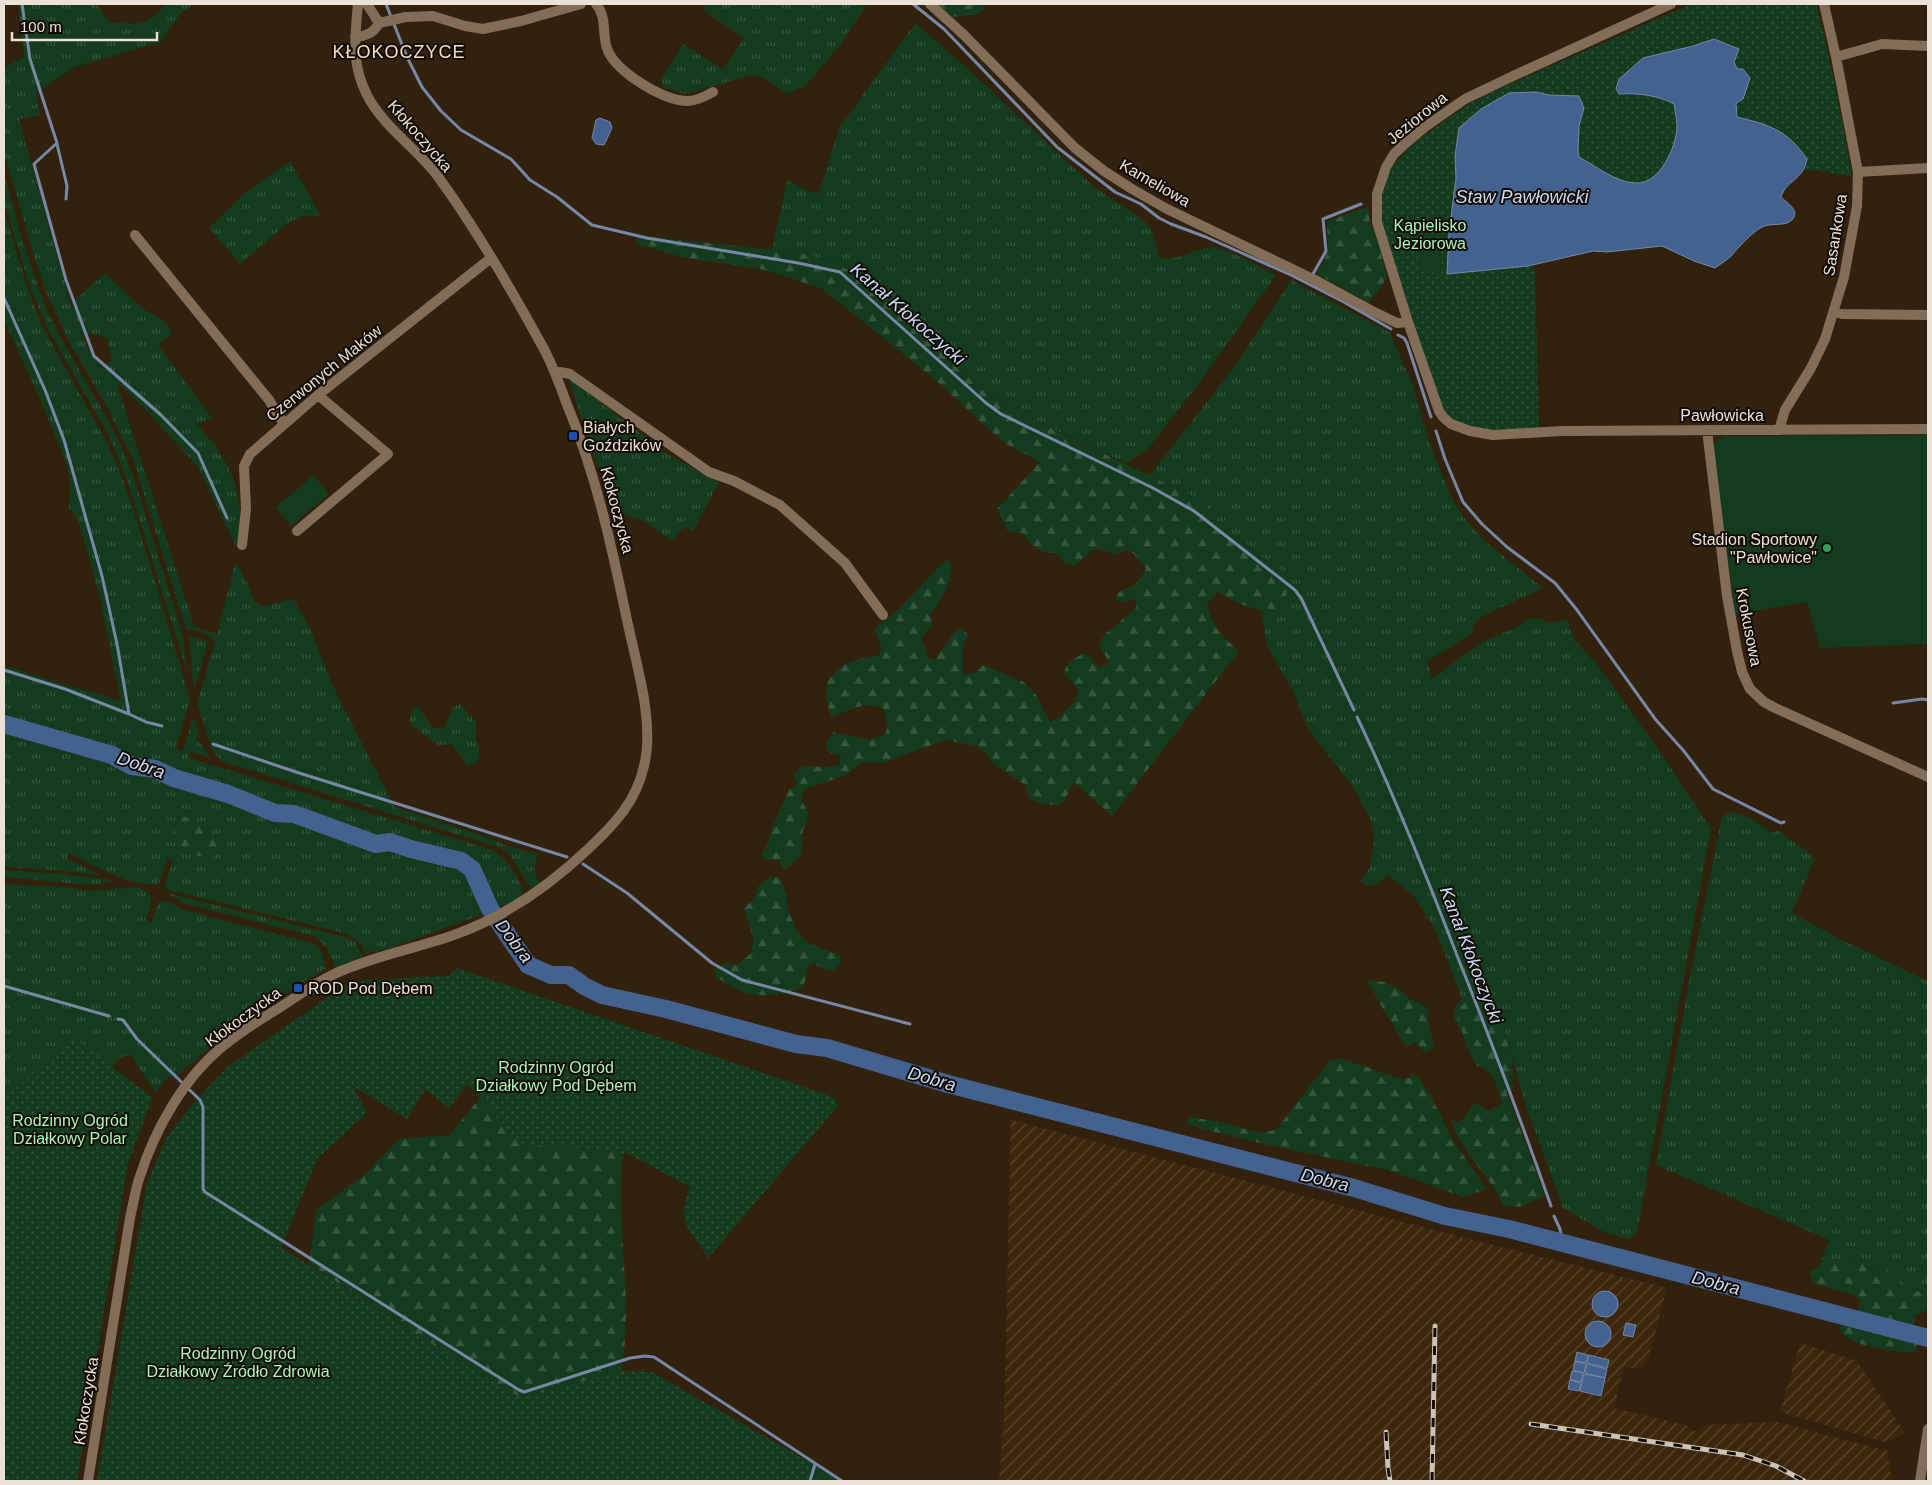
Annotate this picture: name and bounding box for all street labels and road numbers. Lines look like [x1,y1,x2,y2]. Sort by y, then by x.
street label: Jeziorowa [1384,89,1450,147]
street label: Kłokoczycka [384,97,456,175]
street label: Kameliowa [1117,156,1193,210]
street label: Sasankowa [1820,193,1850,277]
street label: Czerwonych Maków [263,321,385,425]
street label: Pawłowicka [1680,407,1764,424]
street label: Kłokoczycka [597,465,637,555]
street label: Krokusowa [1733,587,1765,668]
street label: Kłokoczycka [202,984,284,1050]
street label: Kłokoczycka [71,1356,101,1446]

